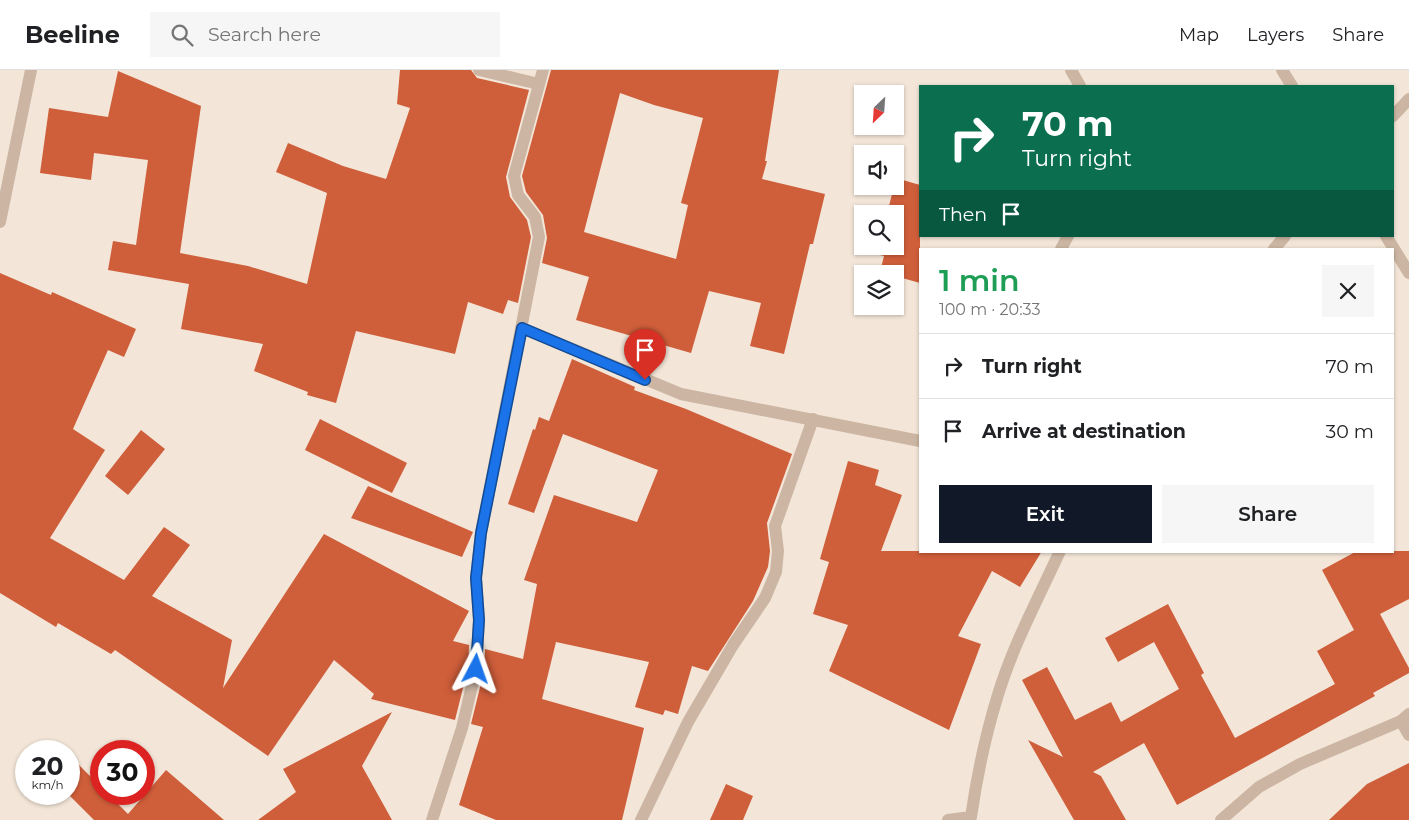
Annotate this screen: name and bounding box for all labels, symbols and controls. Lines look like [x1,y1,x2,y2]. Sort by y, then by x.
search box [150,12,500,57]
text: Beeline [25,20,120,49]
icon: search [168,21,196,49]
text: Search here [208,23,321,46]
text: Map [1179,24,1219,46]
text: Layers [1247,24,1304,46]
text: Share [1332,24,1384,46]
north arrow [854,85,904,135]
map controls [854,85,904,315]
text: 70 m [1022,102,1113,145]
icon: right [939,105,1004,170]
button: sound [854,145,904,195]
text: Turn right [1022,145,1132,172]
icon: arrive [997,200,1025,228]
text: Then [939,203,987,226]
button: search [854,205,904,255]
text: 1 min [939,262,1020,299]
button: layers [854,265,904,315]
button: close [1322,265,1374,317]
text: 100 m · 20:33 [939,300,1041,319]
pin [624,329,666,380]
icon: arrive [631,336,659,364]
icon: right [939,352,967,380]
text: Turn right [982,355,1082,378]
text: 70 m [1325,355,1374,378]
icon: arrive [939,417,967,445]
text: Arrive at destination [982,420,1186,443]
text: 30 m [1326,420,1374,443]
button: Exit [939,485,1152,543]
button: Share [1162,485,1374,543]
position arrow [449,642,501,694]
speed limit sign: 30 [90,740,155,805]
text: 20 [32,751,63,781]
text: km/h [31,777,64,792]

